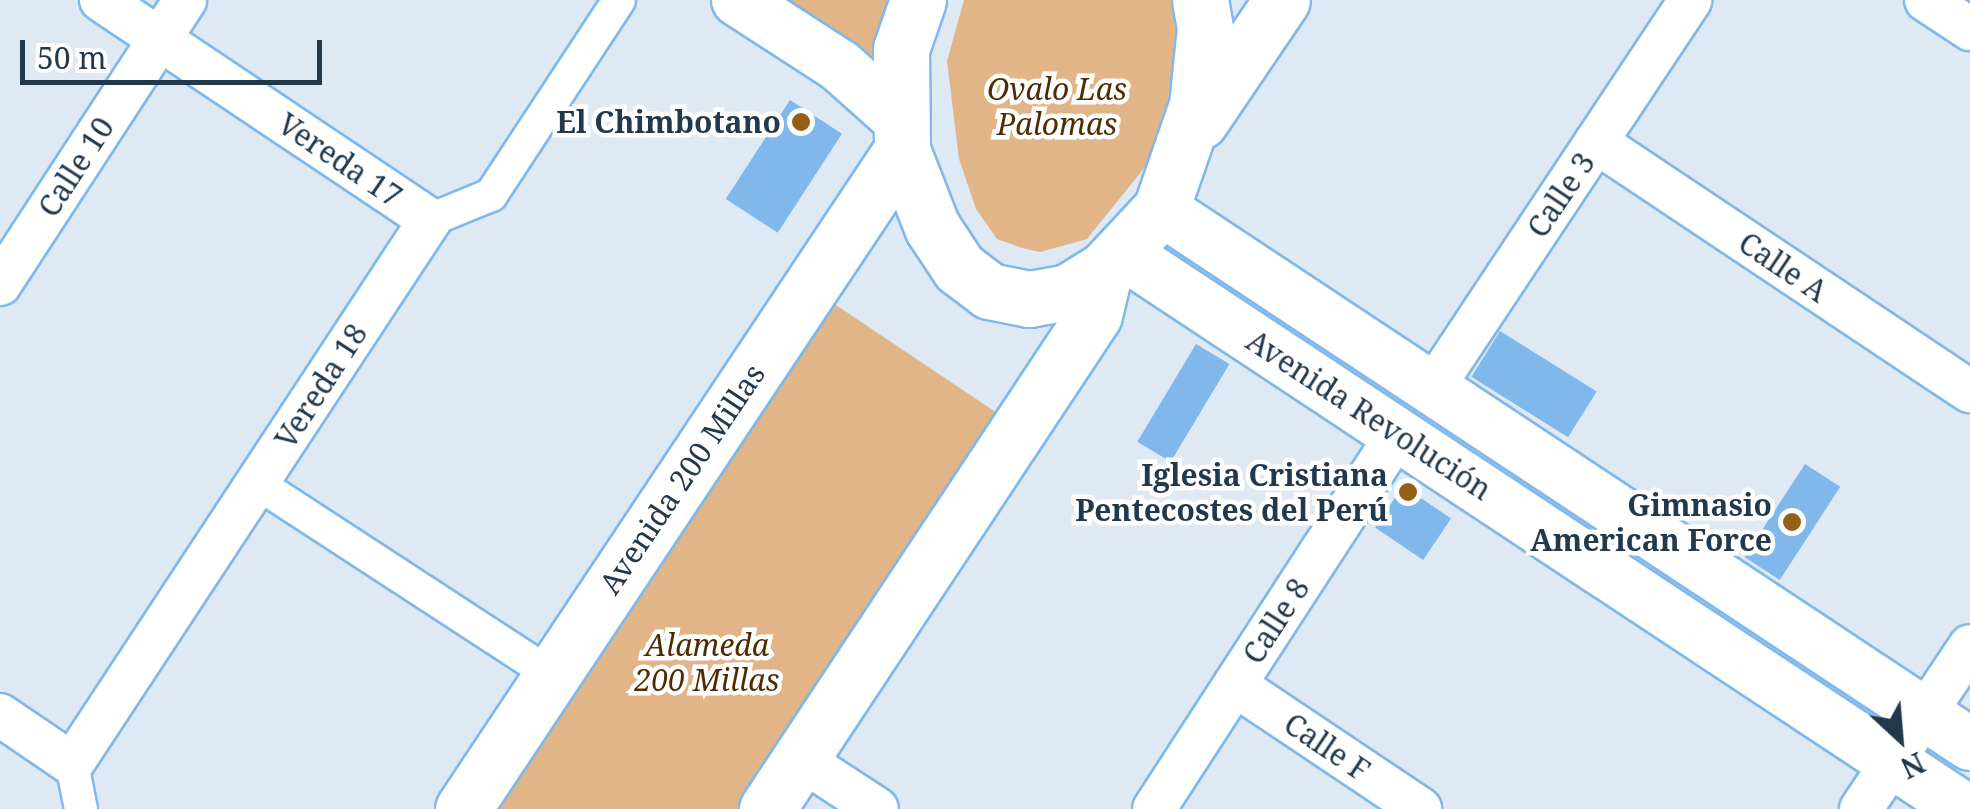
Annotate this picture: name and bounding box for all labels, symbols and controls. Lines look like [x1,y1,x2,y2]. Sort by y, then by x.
scale bar [25,20,328,82]
text: 50 m [37,37,107,78]
park label: Ovalo Las Palomas [987,71,1127,142]
place label: El Chimbotano [556,104,781,140]
street label: Vereda 17 [271,106,409,214]
street label: Calle 10 [31,111,121,223]
marker: El Chimbotano [790,111,812,133]
street label: Calle 3 [1520,146,1602,244]
street label: Calle A [1732,224,1834,310]
street label: Vereda 18 [267,317,375,455]
street label: Avenida Revolución [1240,322,1498,508]
street label: Avenida 200 Millas [592,357,772,601]
place label: Iglesia Cristiana Pentecostes del Perú [1075,457,1388,528]
marker: Iglesia Cristiana Pentecostes del Perú [1397,481,1419,503]
place label: Gimnasio American Force [1530,487,1772,558]
marker: Gimnasio American Force [1781,511,1803,533]
street label: Calle 8 [1235,572,1317,670]
park label: Alameda 200 Millas [635,627,779,698]
north arrow [1850,689,1950,789]
street label: Calle F [1277,705,1377,789]
text: N [1895,744,1931,788]

